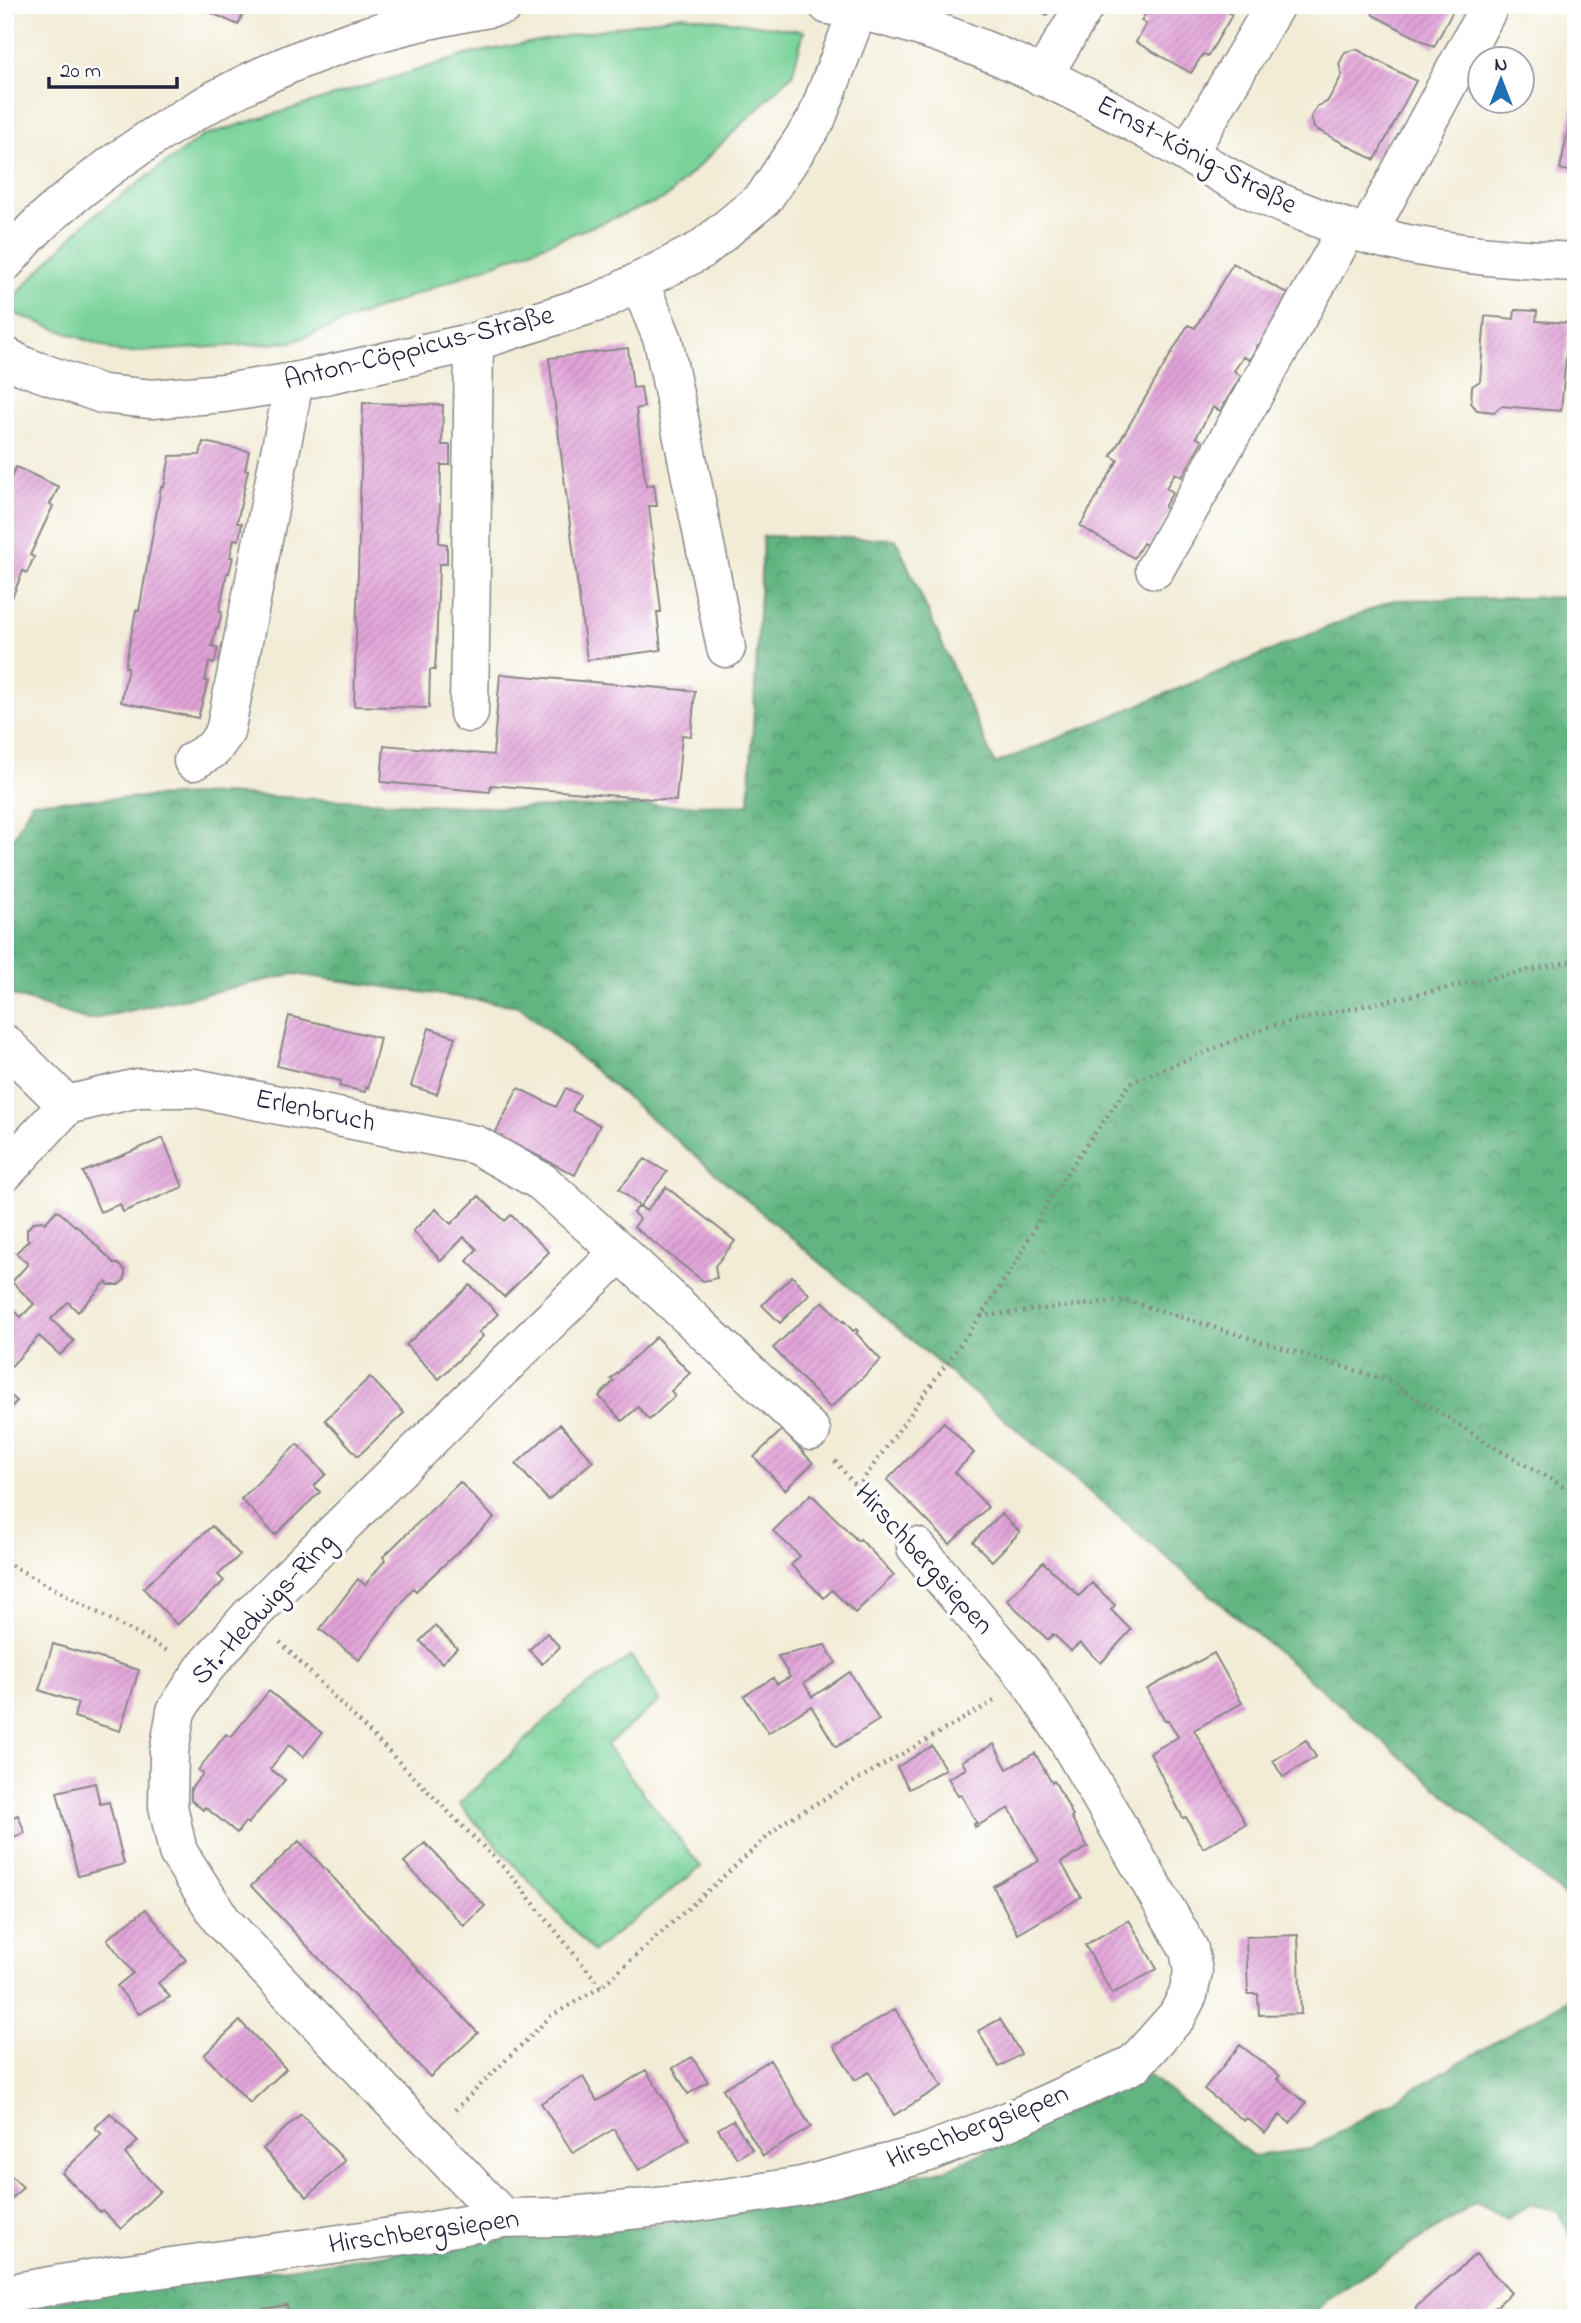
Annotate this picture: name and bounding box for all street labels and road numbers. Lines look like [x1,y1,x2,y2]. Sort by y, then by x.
street label: Ernst-König-Straße [1088,86,1304,226]
street label: Anton-Cöppicus-Straße [280,296,558,402]
street label: Erlenbruch [251,1079,379,1145]
street label: Hirschbergsiepen [844,1475,1002,1645]
street label: St.-Hedwigs-Ring [182,1524,346,1696]
street label: Hirschbergsiepen [881,2074,1075,2182]
street label: Hirschbergsiepen [326,2199,522,2267]

